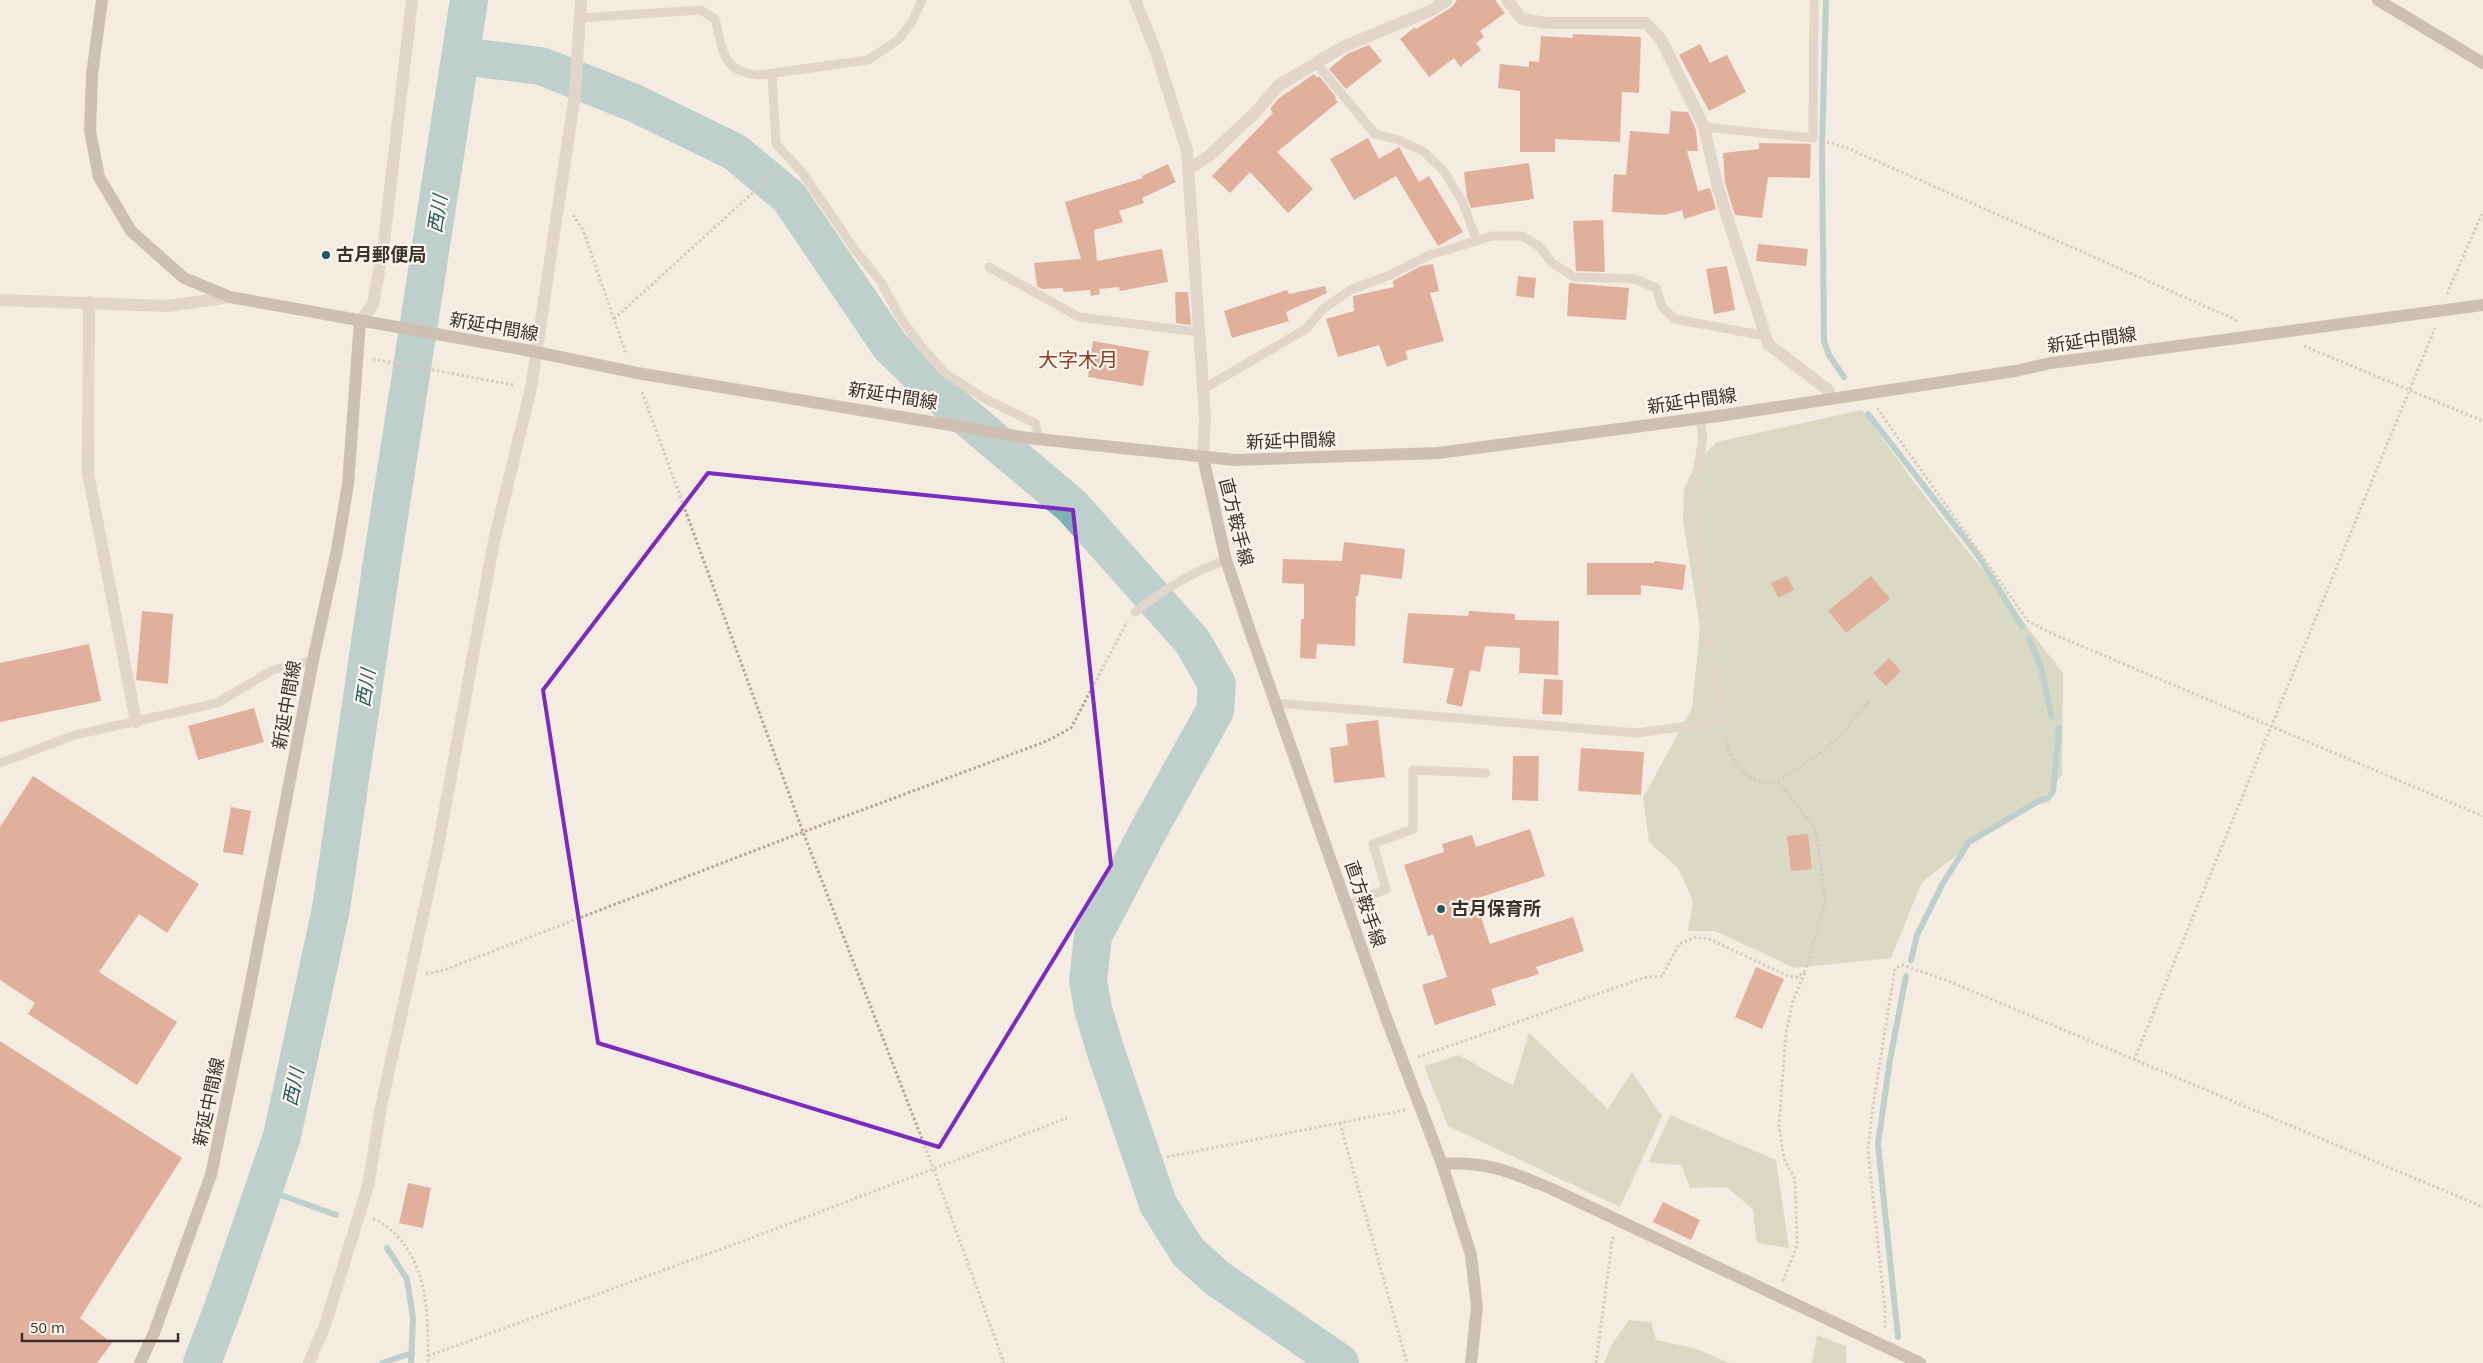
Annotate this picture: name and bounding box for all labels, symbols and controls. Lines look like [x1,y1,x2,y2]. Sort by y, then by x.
water label: 西川 [421,191,453,235]
place label: 古月郵便局 [336,242,426,266]
marker: 古月郵便局 [320,249,332,261]
street label: 新延中間線 [448,306,541,346]
street label: 新延中間線 [2046,321,2138,357]
district label: 大字木月 [1038,346,1118,373]
street label: 新延中間線 [847,376,939,414]
street label: 新延中間線 [1646,382,1738,418]
street label: 新延中間線 [1246,426,1336,454]
street label: 直方鞍手線 [1214,475,1260,568]
street label: 新延中間線 [266,658,306,751]
water label: 西川 [349,665,381,709]
street label: 直方鞍手線 [1340,857,1392,950]
place label: 古月保育所 [1451,896,1541,920]
marker: 古月保育所 [1435,903,1447,915]
street label: 新延中間線 [187,1055,229,1148]
water label: 西川 [276,1064,310,1108]
scale bar [22,1310,179,1342]
text: 50 m [30,1317,65,1337]

